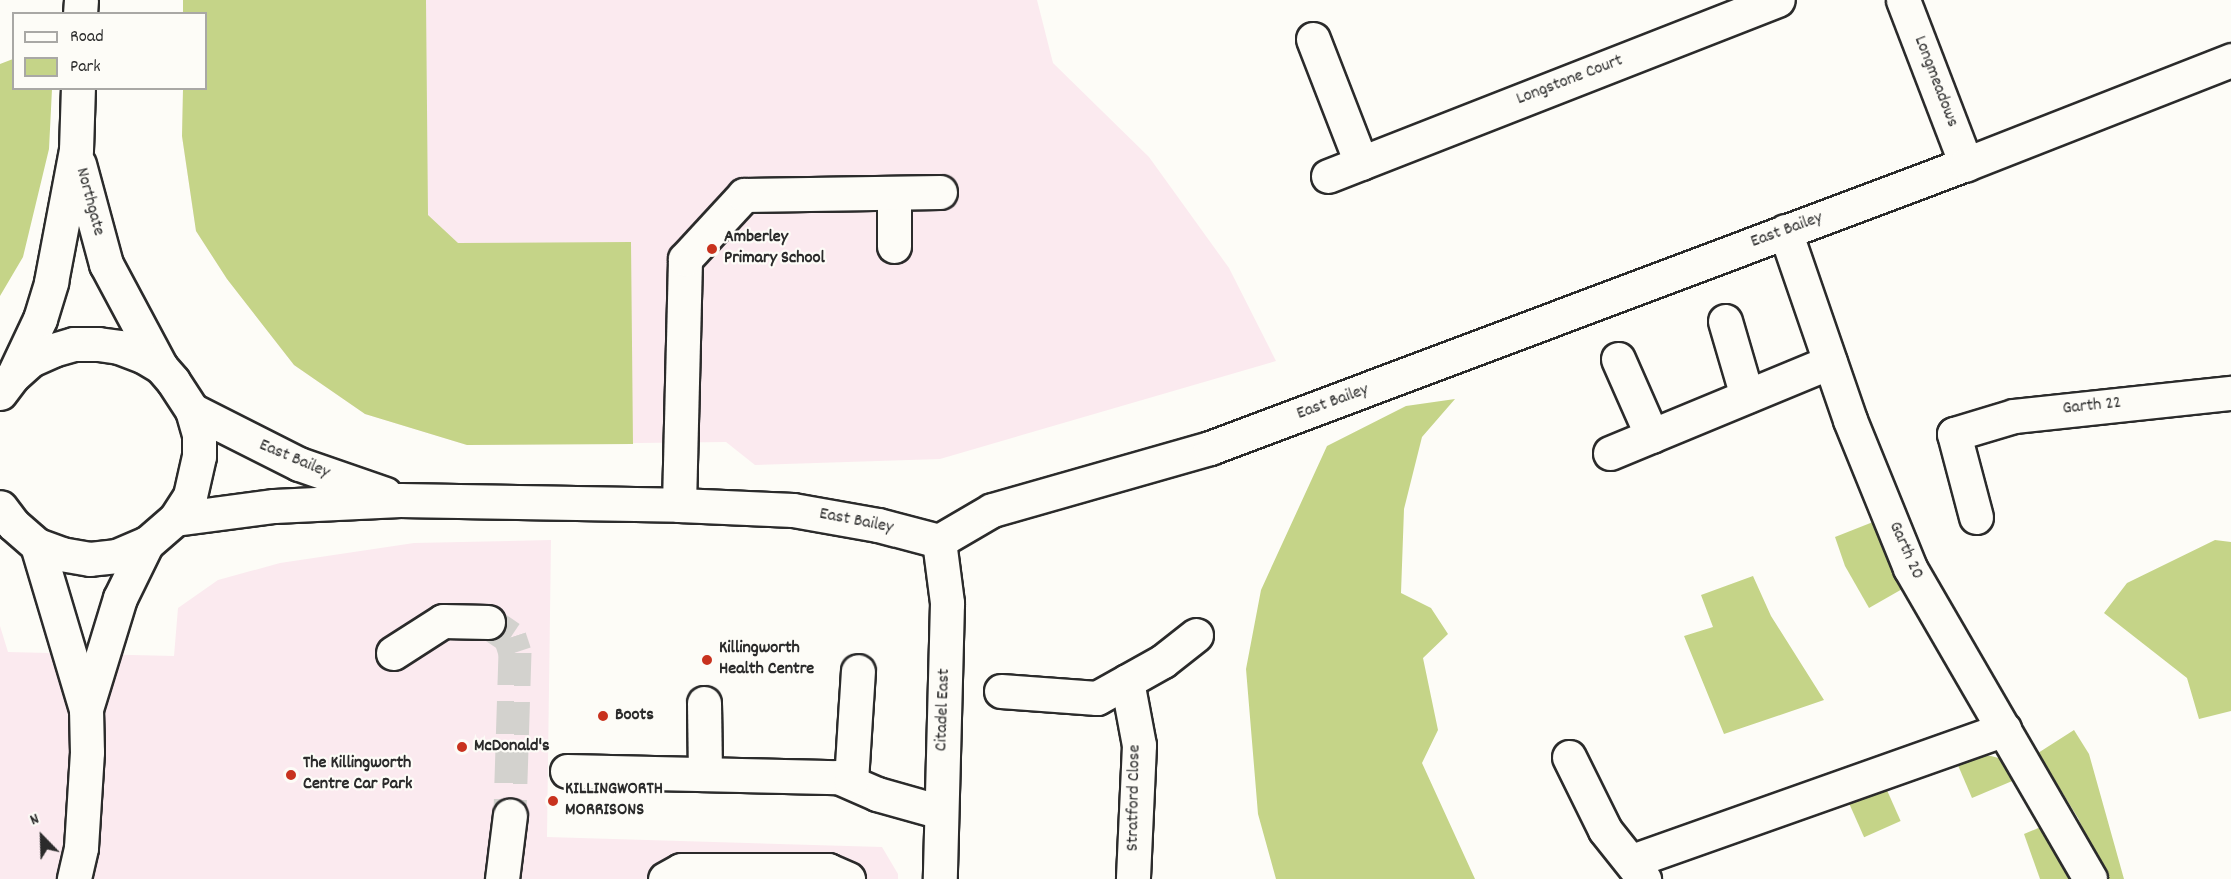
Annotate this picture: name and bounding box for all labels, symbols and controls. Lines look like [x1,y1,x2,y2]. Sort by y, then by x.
legend [12,12,207,90]
text: Road [70,25,104,50]
street label: Longmeadows [1908,33,1962,131]
street label: Longstone Court [1514,51,1626,111]
text: Park [70,55,101,80]
street label: Northgate [70,166,108,238]
street label: East Bailey [1748,208,1826,254]
place label: Amberley Primary School [724,228,825,270]
marker: Amberley Primary School [705,242,719,256]
street label: East Bailey [1294,380,1372,426]
street label: Garth 22 [2062,393,2122,421]
street label: East Bailey [255,435,333,485]
street label: East Bailey [817,504,895,540]
street label: Garth 20 [1883,519,1927,583]
place label: Killingworth Health Centre [719,639,814,682]
marker: Killingworth Health Centre [700,653,714,667]
street label: Citadel East [932,668,956,752]
place label: Boots [615,705,654,727]
marker: Boots [596,709,610,723]
place label: McDonald's [474,736,550,758]
marker: McDonald's [455,740,469,754]
street label: Stratford Close [1123,745,1147,851]
place label: The Killingworth Centre Car Park [303,754,412,796]
marker: The Killingworth Centre Car Park [284,768,298,782]
place label: KILLINGWORTH MORRISONS [565,780,663,822]
marker: KILLINGWORTH MORRISONS [546,794,560,808]
north arrow [12,807,72,867]
text: N [27,808,43,832]

